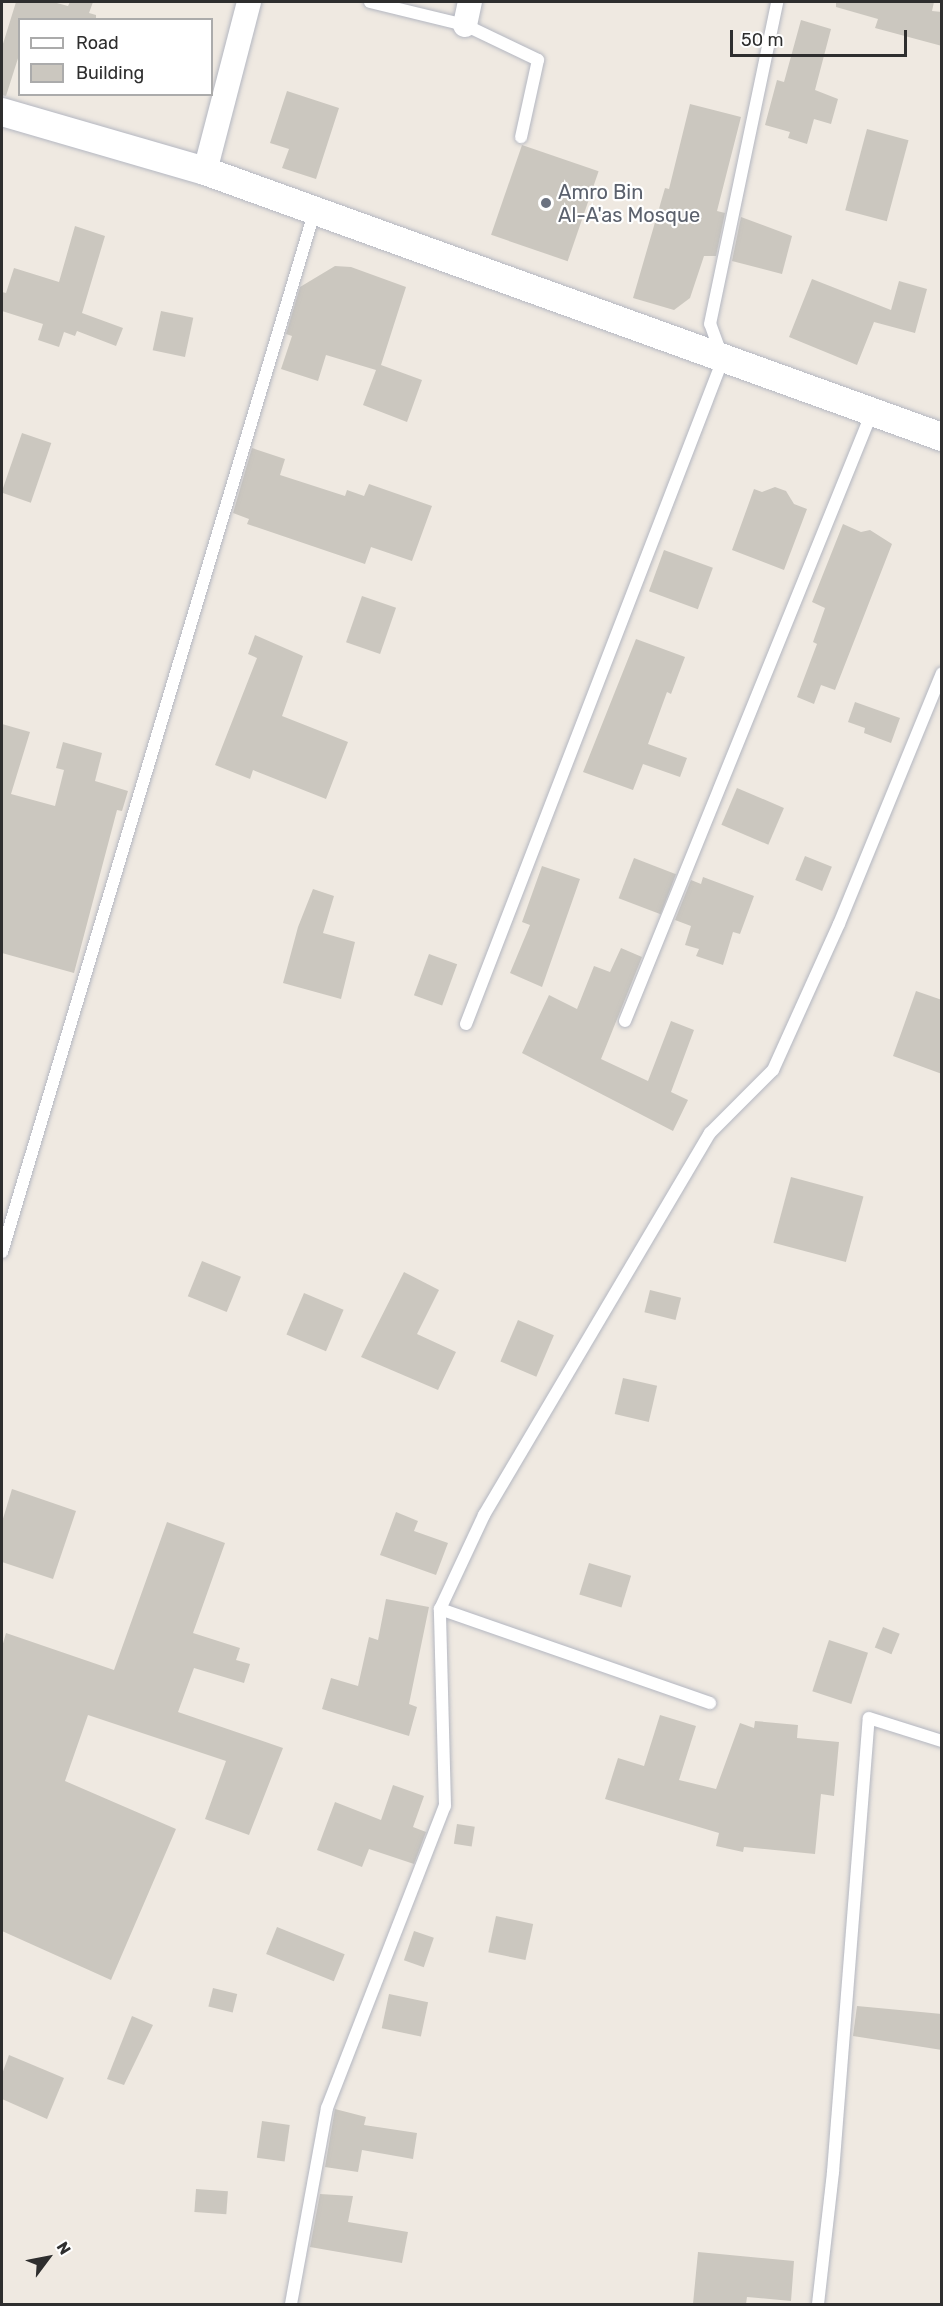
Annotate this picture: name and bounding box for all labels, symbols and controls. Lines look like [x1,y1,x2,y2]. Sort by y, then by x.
legend [18,18,213,96]
scale bar [733,18,910,56]
text: 50 m [741,29,784,51]
text: Road [76,32,119,54]
text: Building [76,62,144,84]
place label: Amro Bin Al-A'as Mosque [558,180,700,227]
marker: Amro Bin Al-A'as Mosque [539,196,553,210]
north arrow [18,2228,78,2288]
text: N [53,2238,75,2258]

